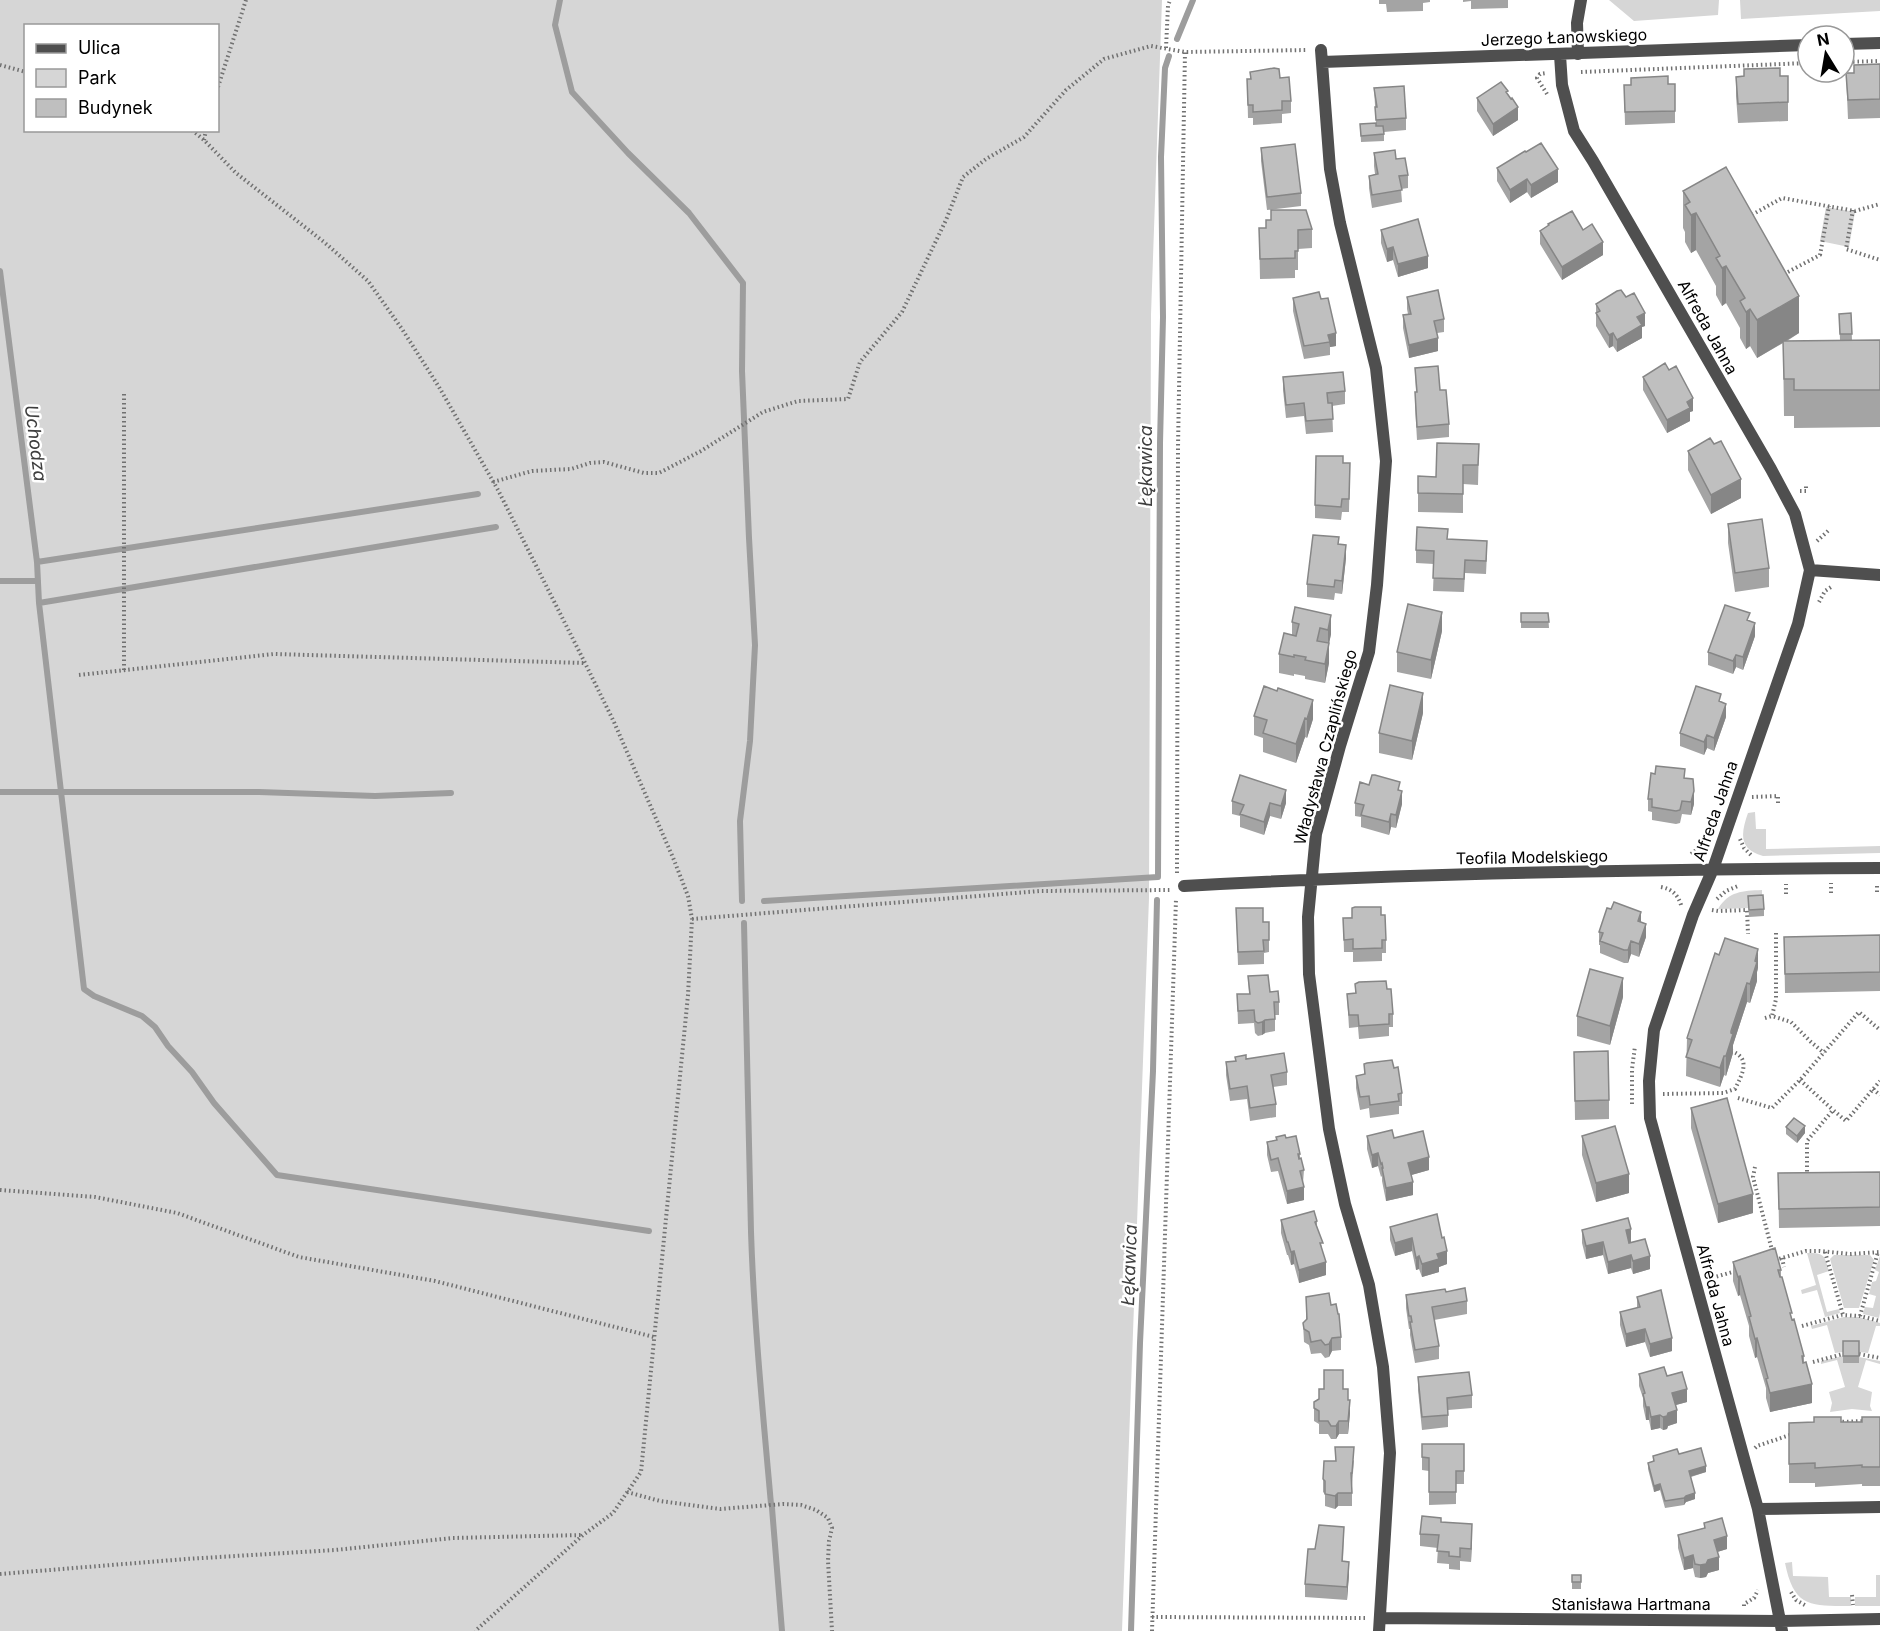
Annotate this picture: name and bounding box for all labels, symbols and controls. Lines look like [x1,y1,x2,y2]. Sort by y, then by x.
legend [24,24,219,132]
street label: Jerzego Łanowskiego [1480,24,1648,50]
north arrow [1796,24,1856,84]
text: N [1815,28,1831,50]
text: Ulica [78,37,121,58]
text: Park [78,67,117,88]
text: Budynek [78,97,153,118]
street label: Alfreda Jahna [1674,276,1742,378]
water label: Uchodza [21,404,51,482]
water label: Łękawica [1135,425,1156,507]
street label: Władysława Czaplińskiego [1289,647,1361,847]
street label: Alfreda Jahna [1688,758,1742,864]
street label: Teofila Modelskiego [1456,846,1608,868]
water label: Łękawica [1117,1224,1141,1306]
street label: Alfreda Jahna [1693,1242,1739,1348]
street label: Stanisława Hartmana [1551,1594,1711,1614]

